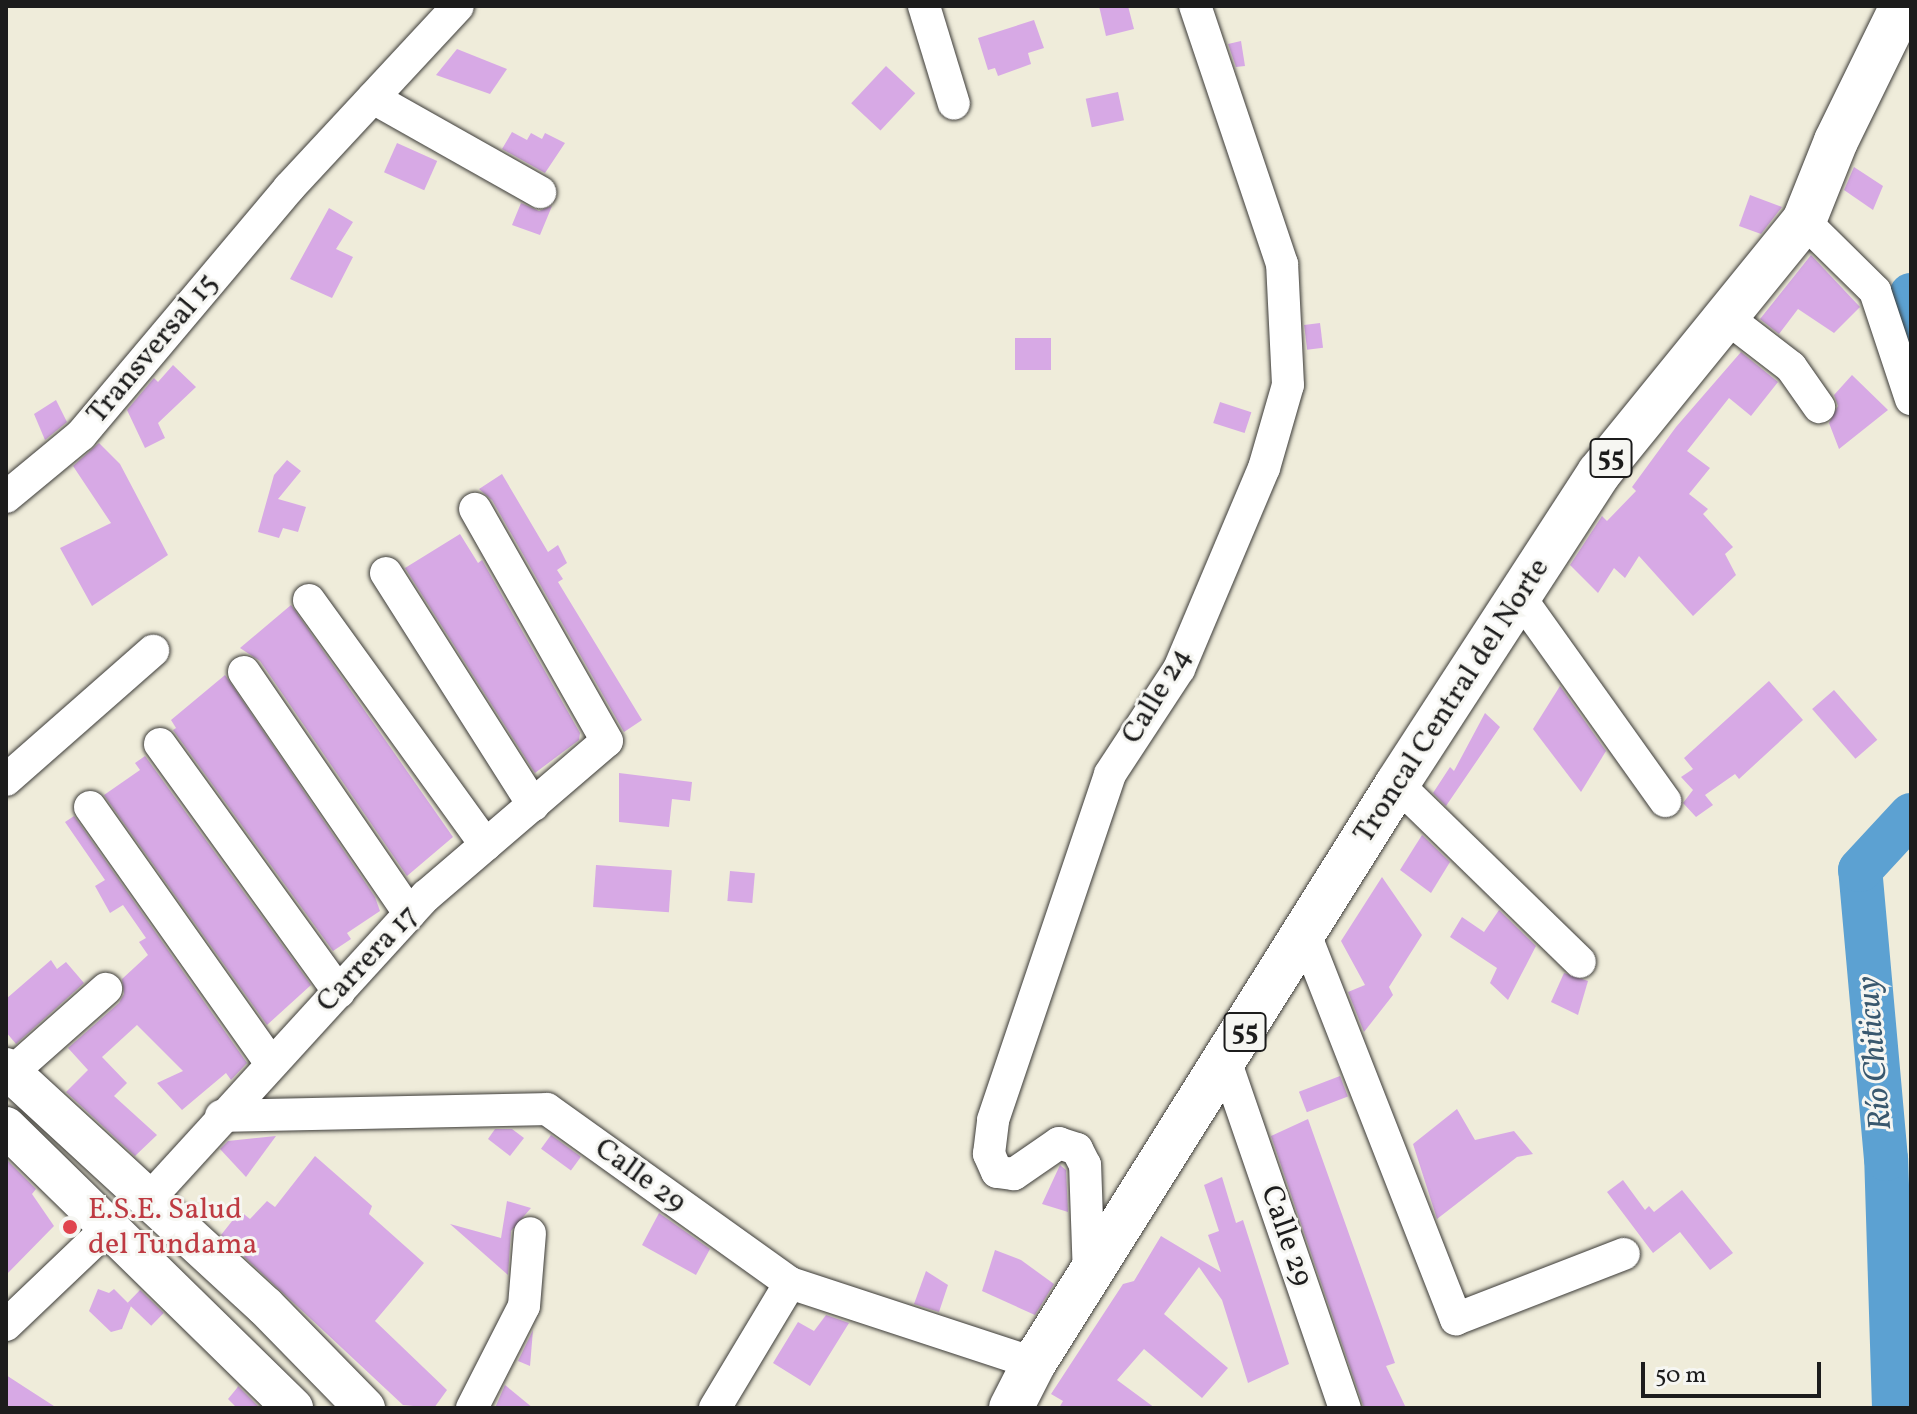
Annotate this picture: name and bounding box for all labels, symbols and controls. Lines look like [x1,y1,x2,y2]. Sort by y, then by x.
street label: Transversal 15 [80,267,226,431]
road number: 55 [1589,434,1633,482]
street label: Troncal Central del Norte [1346,552,1558,850]
street label: Calle 24 [1114,641,1200,751]
street label: Carrera 17 [309,898,427,1020]
water label: Río Chiticuy [1850,974,1902,1132]
road number: 55 [1223,1008,1267,1056]
street label: Calle 29 [587,1131,693,1221]
street label: Calle 29 [1252,1181,1320,1291]
place label: E.S.E. Salud del Tundama [88,1192,258,1262]
marker: E.S.E. Salud del Tundama [59,1216,81,1238]
scale bar [1645,1346,1825,1396]
text: 50 m [1655,1359,1707,1393]

